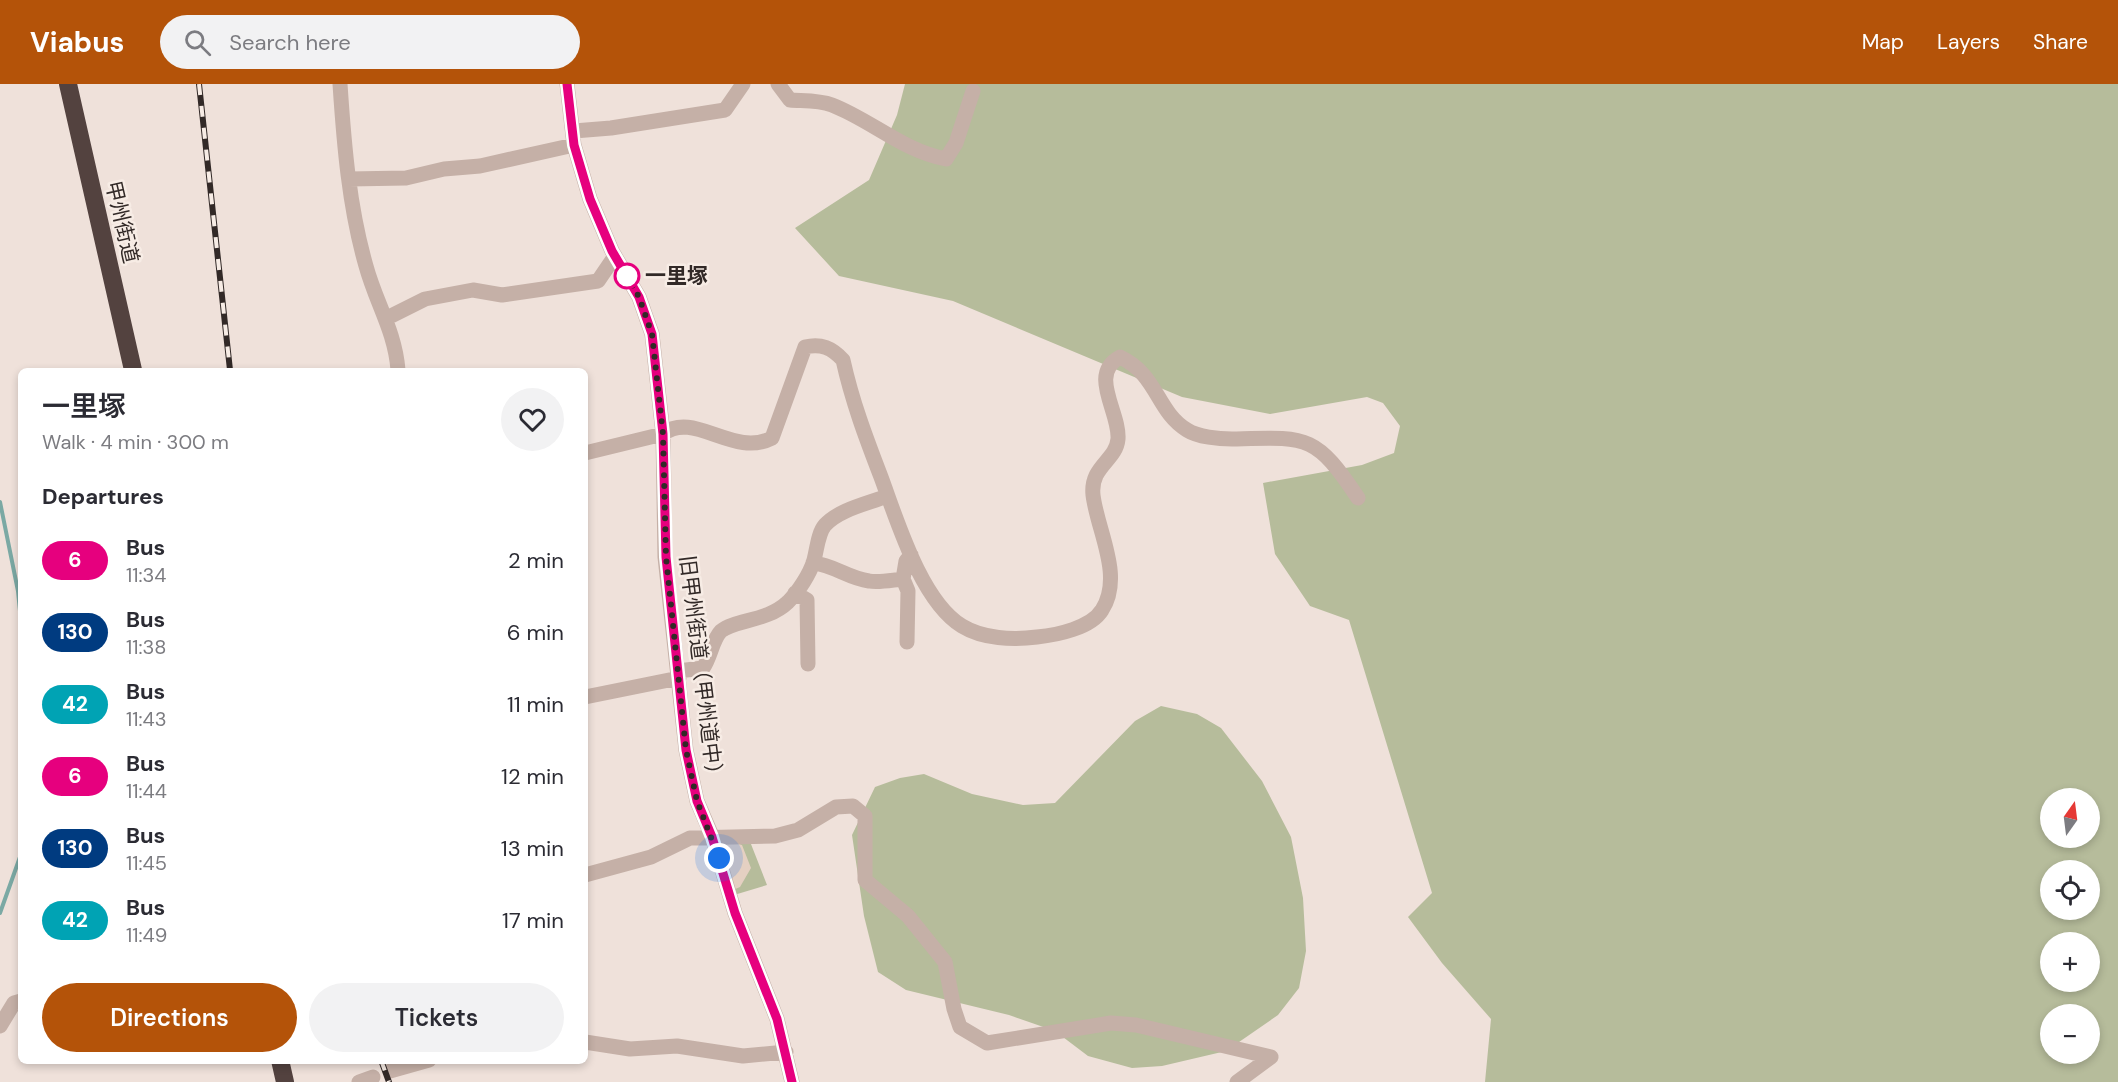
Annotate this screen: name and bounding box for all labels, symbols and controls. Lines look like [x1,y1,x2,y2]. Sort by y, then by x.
search box [160,15,580,69]
text: Viabus [30,24,124,61]
icon: search [181,26,214,59]
text: Search here [229,28,351,57]
text: Map [1862,28,1904,56]
text: Layers [1937,28,2000,56]
text: Share [2033,28,2088,56]
street label: 甲州街道 [99,178,145,266]
place label: 一里塚 [645,262,708,290]
marker: 一里塚 [614,263,640,289]
text: 一里塚 [42,388,126,425]
button: heart [501,388,564,451]
text: Walk · 4 min · 300 m [42,429,229,455]
text: Departures [42,482,164,511]
text: Bus [126,533,165,562]
text: 6 [68,546,82,574]
text: 2 min [508,546,564,575]
street label: 旧甲州街道（甲州道中） [673,554,729,786]
text: 11:34 [126,562,166,588]
text: Bus [126,605,165,634]
text: 130 [57,618,93,646]
text: 6 min [507,618,564,647]
text: 11:38 [126,634,167,660]
text: Bus [126,677,165,706]
text: 42 [62,690,88,718]
text: 11 min [507,690,564,719]
text: 11:43 [126,706,166,732]
text: Bus [126,749,165,778]
text: 6 [68,762,82,790]
text: 12 min [501,762,564,791]
text: 11:44 [126,778,167,804]
north arrow [2040,788,2100,848]
map controls [2040,788,2100,1064]
text: Bus [126,821,165,850]
text: 130 [57,834,93,862]
text: 13 min [501,834,564,863]
your location [704,843,734,873]
text: 11:45 [126,850,167,876]
button: locate [2040,860,2100,920]
text: Bus [126,893,165,922]
text: 42 [62,906,88,934]
text: 17 min [502,906,564,935]
text: 11:49 [126,922,167,948]
button: + [2040,932,2100,992]
button: Directions [42,983,297,1052]
button: Tickets [309,983,564,1052]
button: − [2040,1004,2100,1064]

